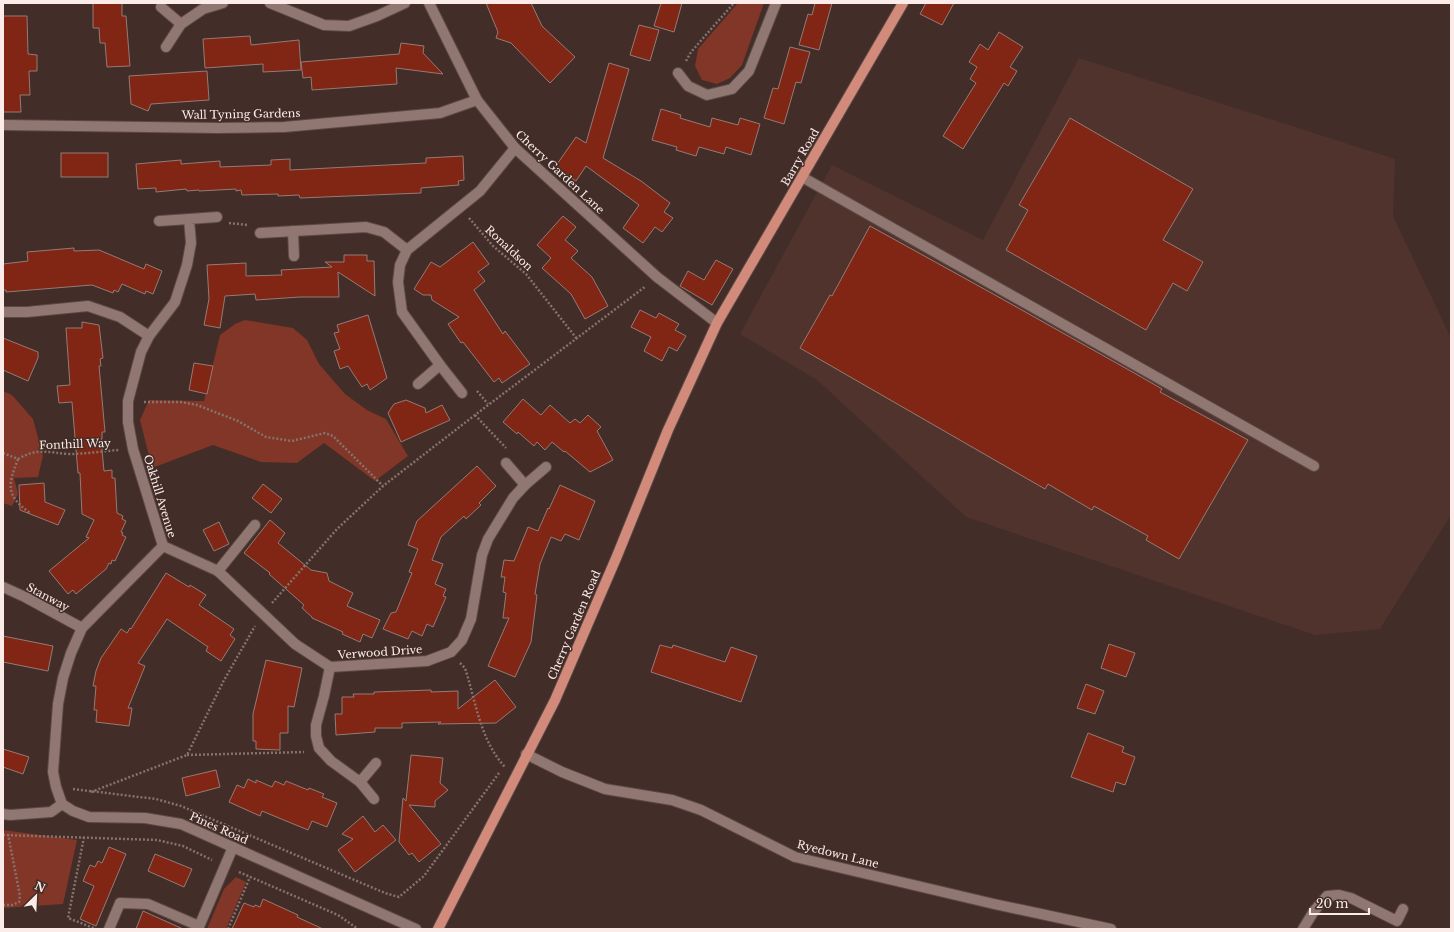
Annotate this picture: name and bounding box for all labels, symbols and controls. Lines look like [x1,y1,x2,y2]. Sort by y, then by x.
street label: Wall Tyning Gardens [180,106,301,122]
street label: Barry Road [778,125,822,188]
street label: Cherry Garden Lane [513,127,607,217]
street label: Ronaldson [482,222,536,274]
street label: Fonthill Way [39,436,111,452]
street label: Oakhill Avenue [141,453,179,539]
street label: Cherry Garden Road [545,568,604,682]
street label: Stanway [24,580,72,614]
street label: Verwood Drive [336,642,423,662]
street label: Pines Road [188,809,251,847]
street label: Ryedown Lane [796,837,880,871]
north arrow [16,876,56,916]
text: N [32,878,48,896]
scale bar [1310,890,1369,916]
text: 20 m [1316,896,1348,911]

